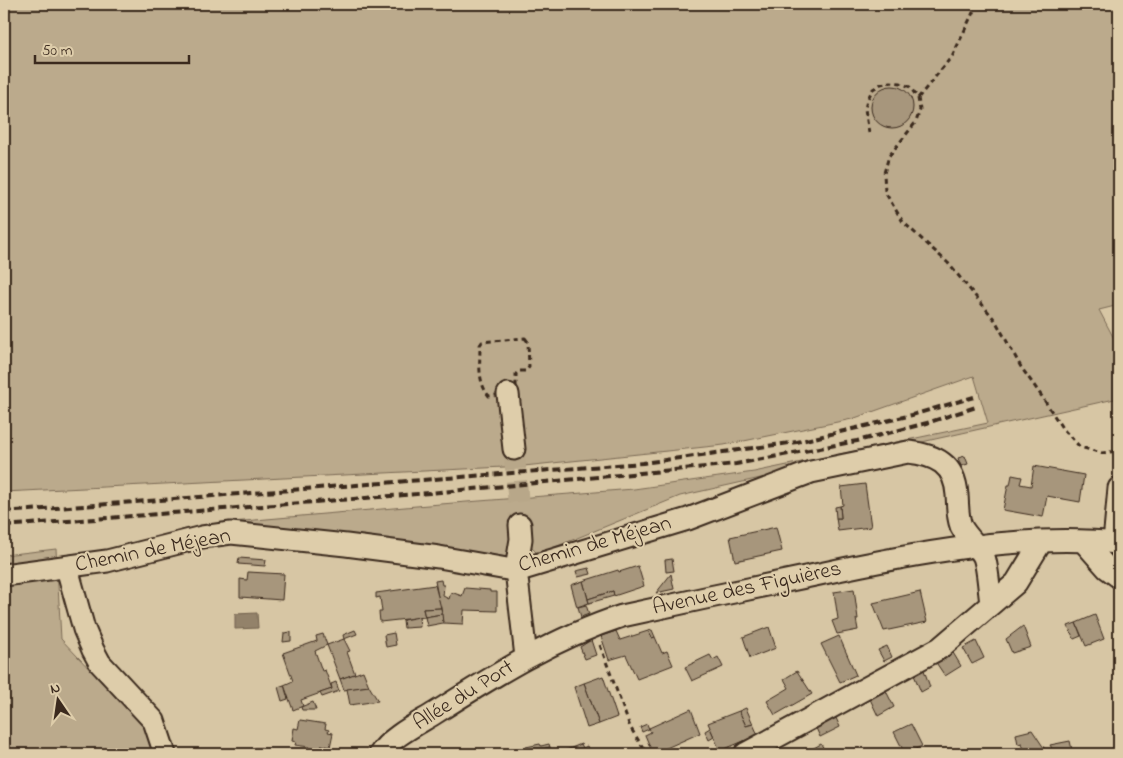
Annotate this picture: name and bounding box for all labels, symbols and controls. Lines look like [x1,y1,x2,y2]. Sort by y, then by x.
scale bar [35,32,189,64]
text: 50 m [42,40,73,62]
street label: Chemin de Méjean [515,508,675,582]
street label: Chemin de Méjean [73,520,233,582]
street label: Avenue des Figuières [650,553,845,626]
street label: Allée du Port [407,652,521,740]
north arrow [32,676,82,726]
text: N [48,678,62,700]

